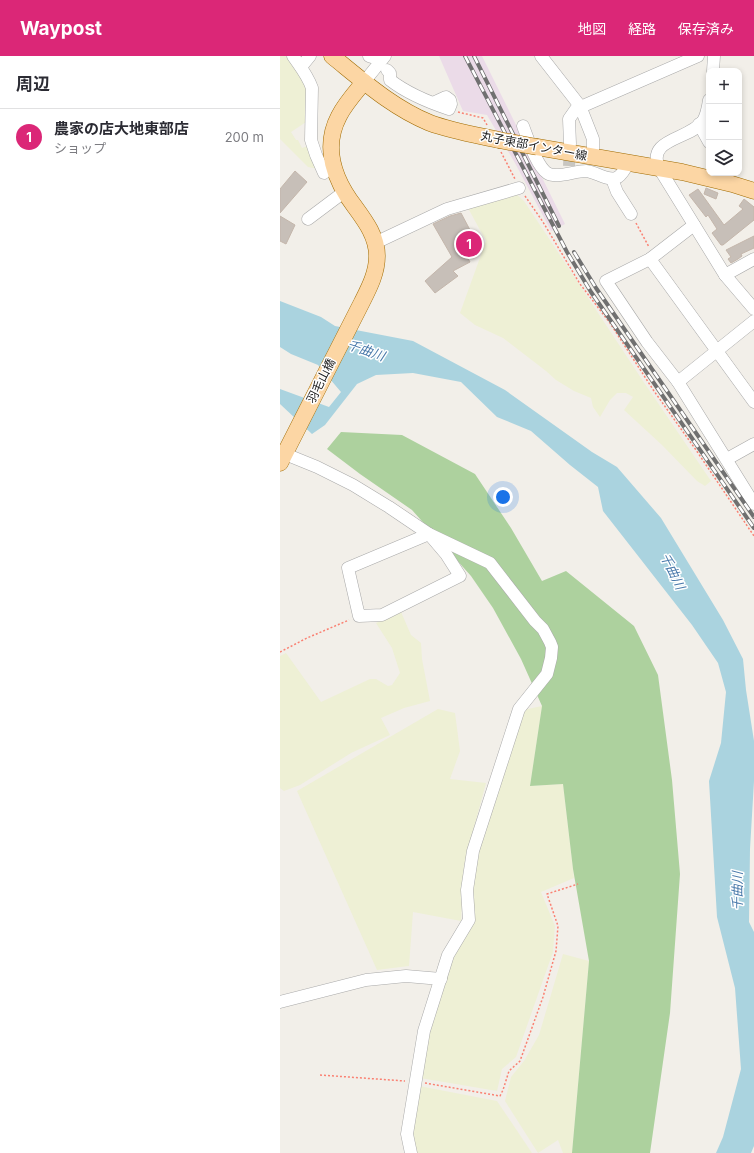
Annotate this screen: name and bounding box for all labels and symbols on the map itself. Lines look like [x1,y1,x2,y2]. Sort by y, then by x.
street label: 丸子東部インター線 [480,128,589,163]
pin: 1 [456,229,482,259]
water label: 千曲川 [345,336,389,365]
street label: 羽毛山橋 [303,356,338,406]
your location [493,487,513,507]
water label: 千曲川 [657,550,690,594]
water label: 千曲川 [729,870,745,911]

